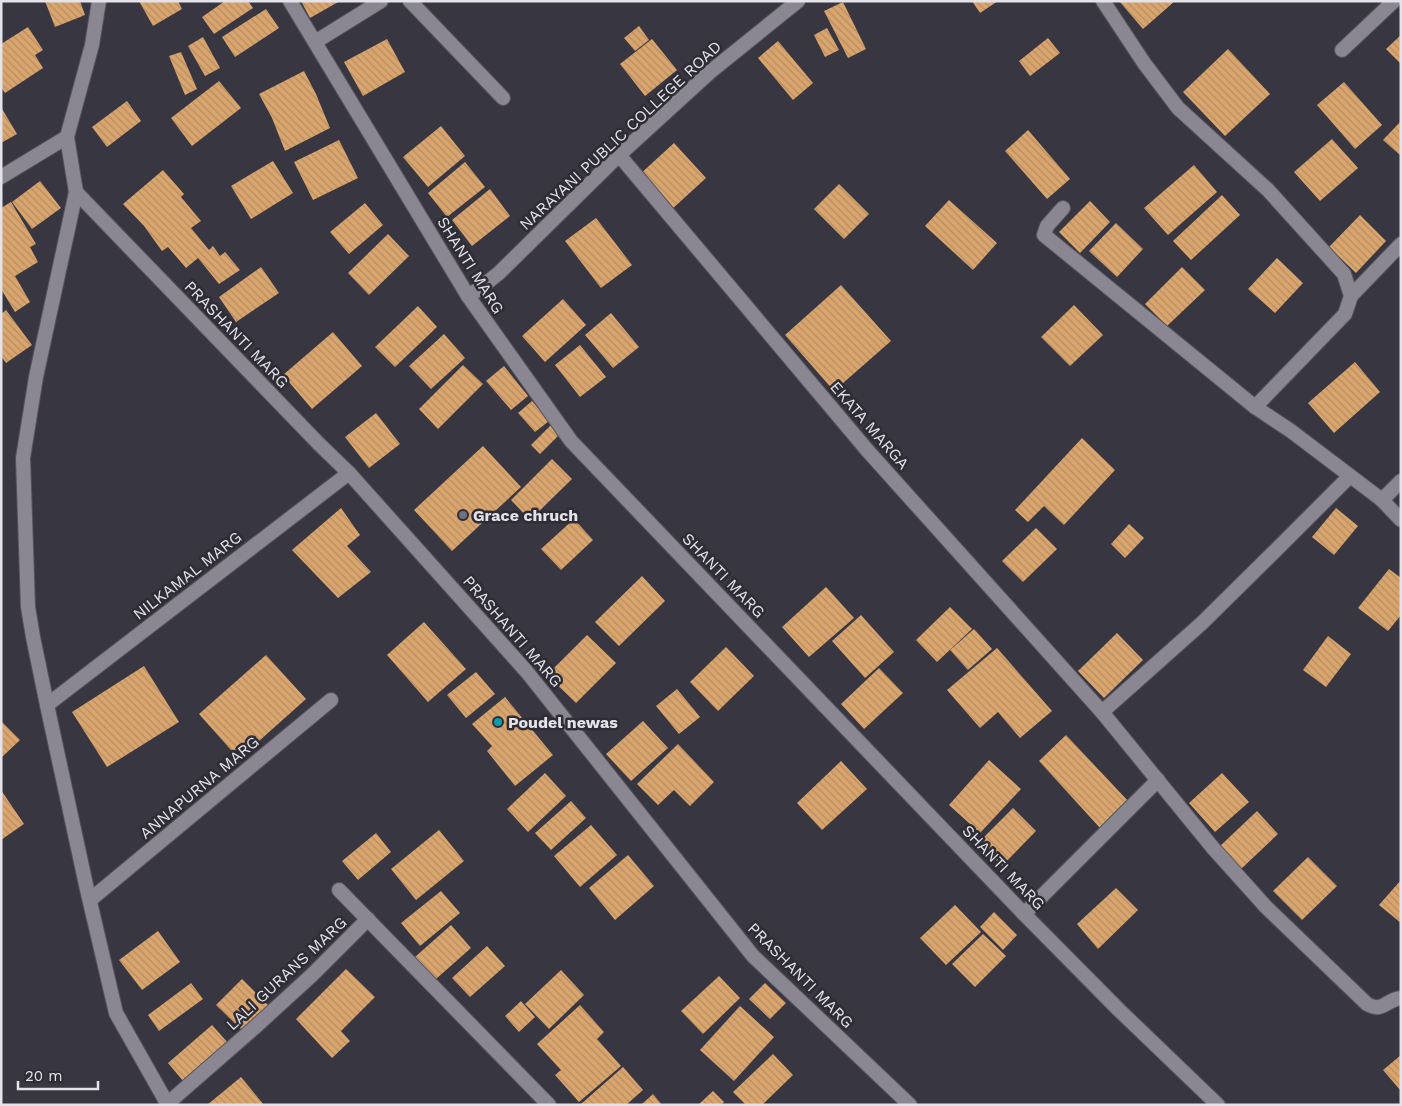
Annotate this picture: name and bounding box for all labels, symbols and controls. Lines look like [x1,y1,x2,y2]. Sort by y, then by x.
street label: NARAYANI PUBLIC COLLEGE ROAD [516,37,725,234]
street label: SHANTI MARG [433,213,508,317]
street label: PRASHANTI MARG [181,277,293,392]
street label: EKATA MARGA [826,377,913,474]
place label: Grace chruch [473,506,578,525]
marker: Grace chruch [457,509,469,521]
street label: NILKAMAL MARG [129,527,245,624]
street label: SHANTI MARG [678,529,769,622]
street label: PRASHANTI MARG [459,572,566,691]
place label: Poudel newas [508,713,618,732]
marker: Poudel newas [492,716,504,728]
street label: ANNAPURNA MARG [136,732,263,843]
street label: SHANTI MARG [958,821,1049,914]
street label: LALI GURANS MARG [222,913,351,1034]
street label: PRASHANTI MARG [744,919,857,1032]
scale bar [18,1058,98,1090]
text: 20 m [25,1067,63,1085]

